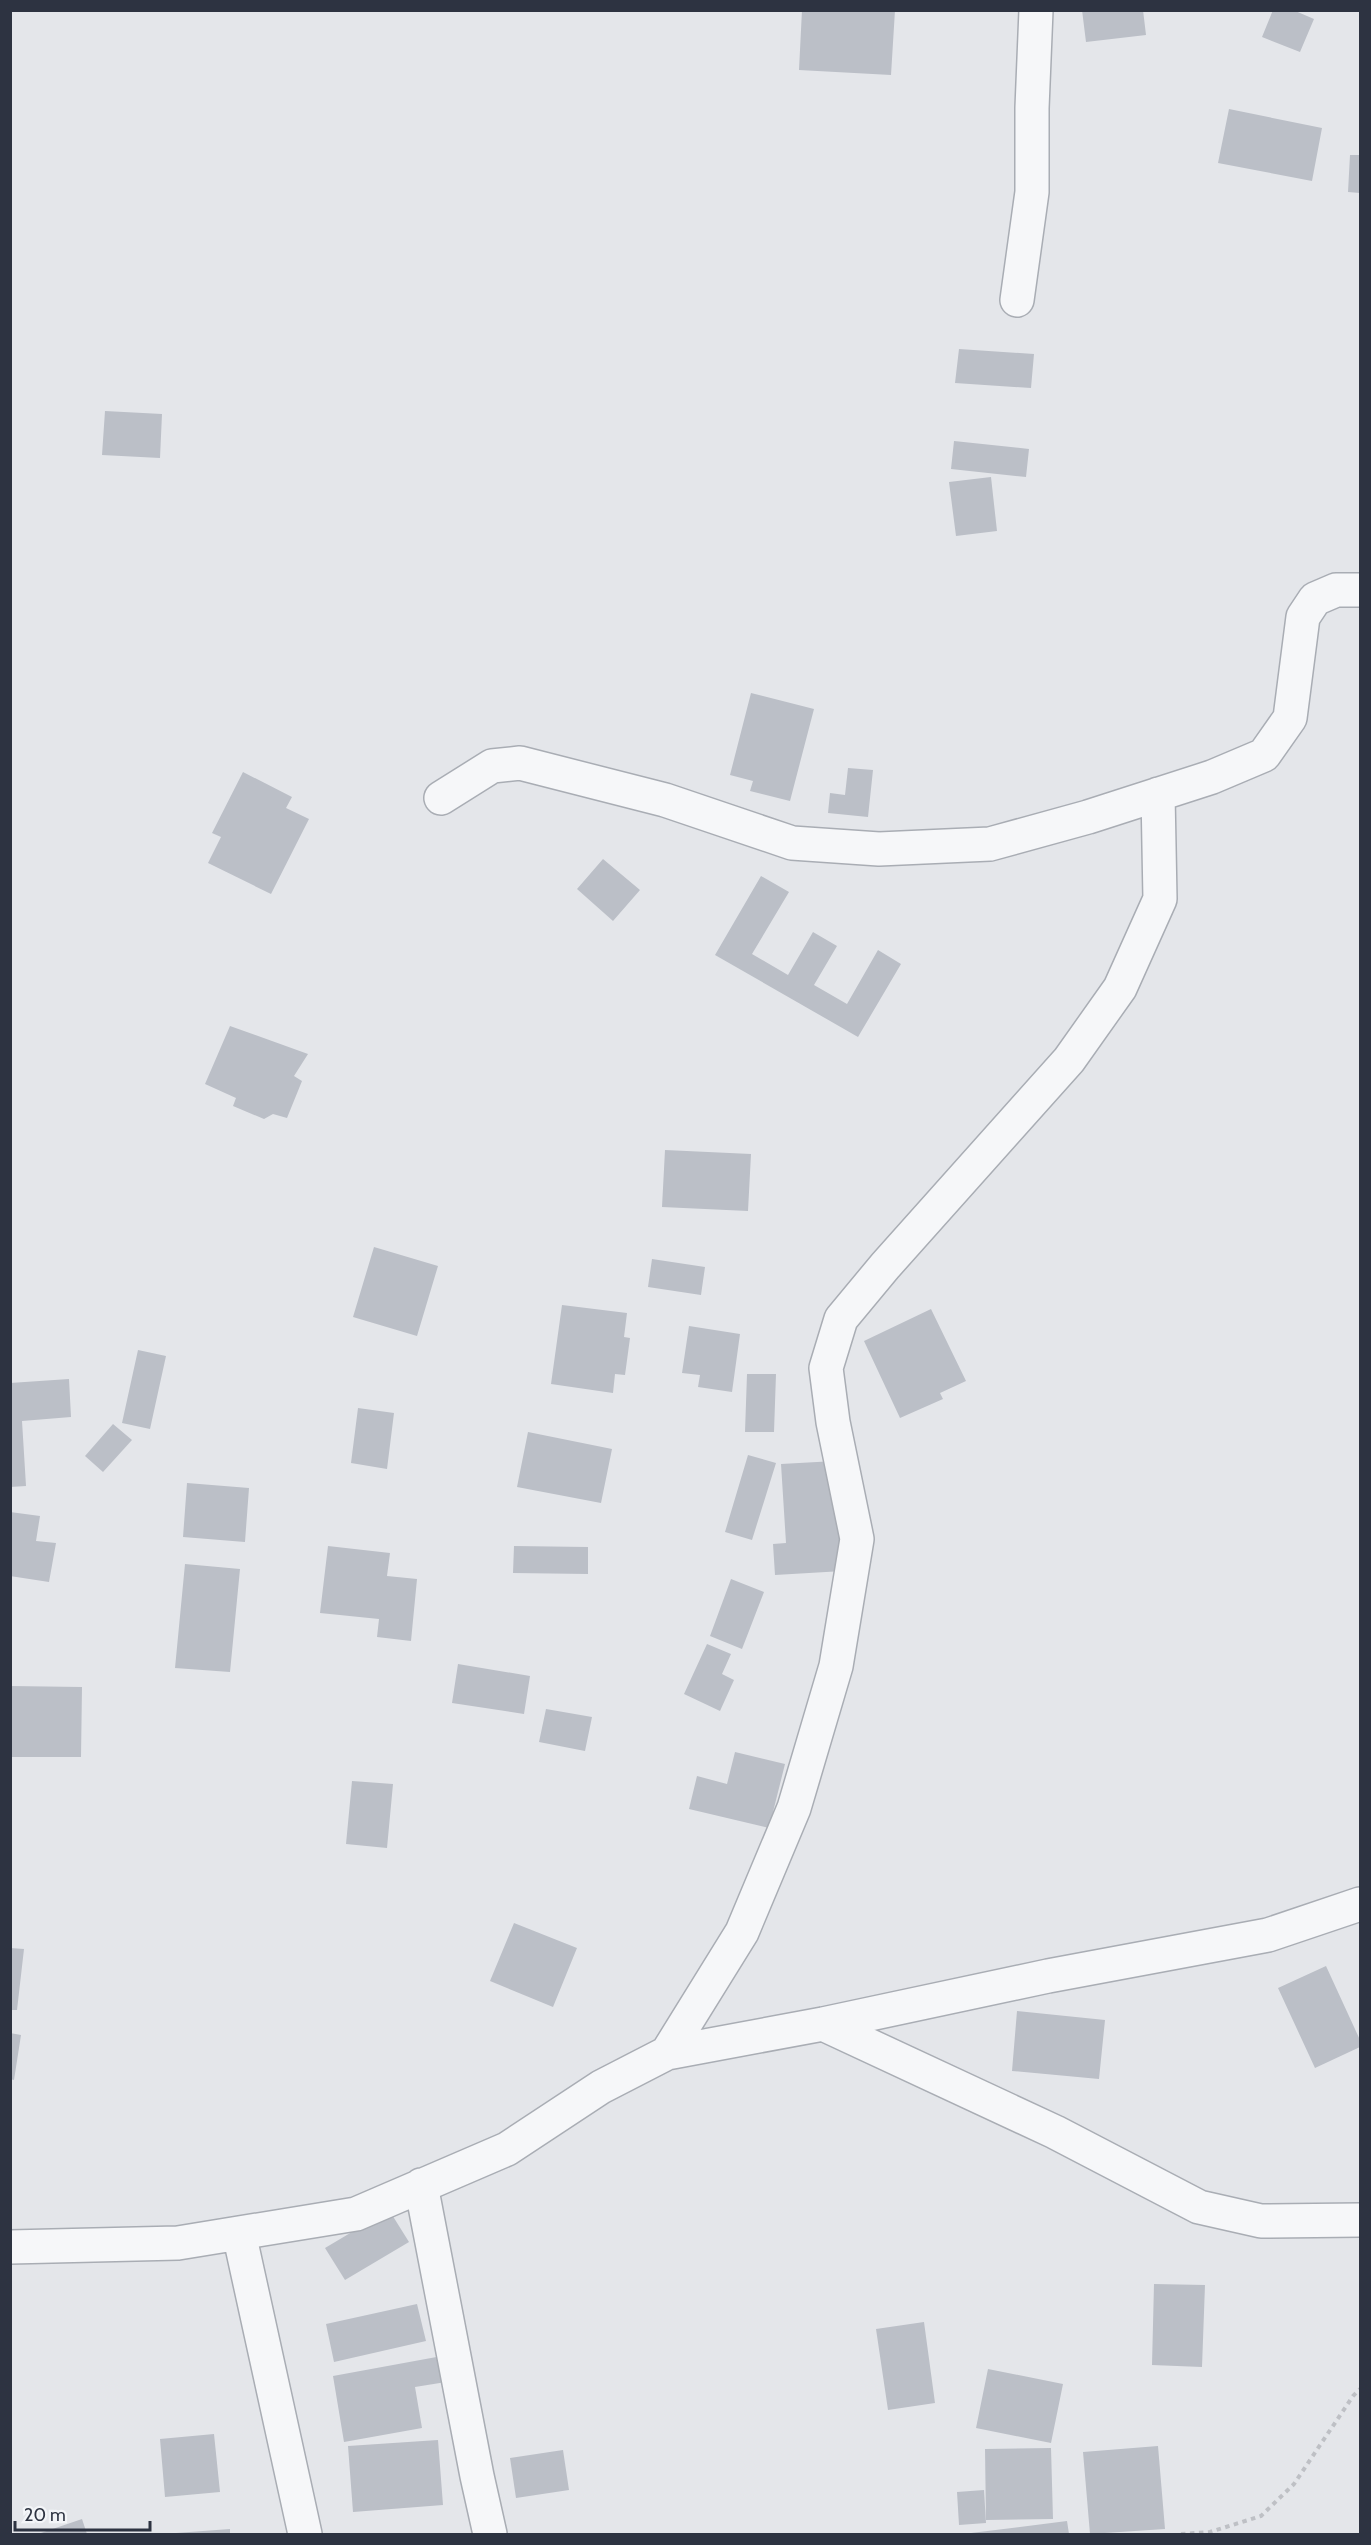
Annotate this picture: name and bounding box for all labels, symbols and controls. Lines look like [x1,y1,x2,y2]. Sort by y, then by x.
scale bar [15,2494,150,2532]
text: 20 m [24,2504,66,2526]

